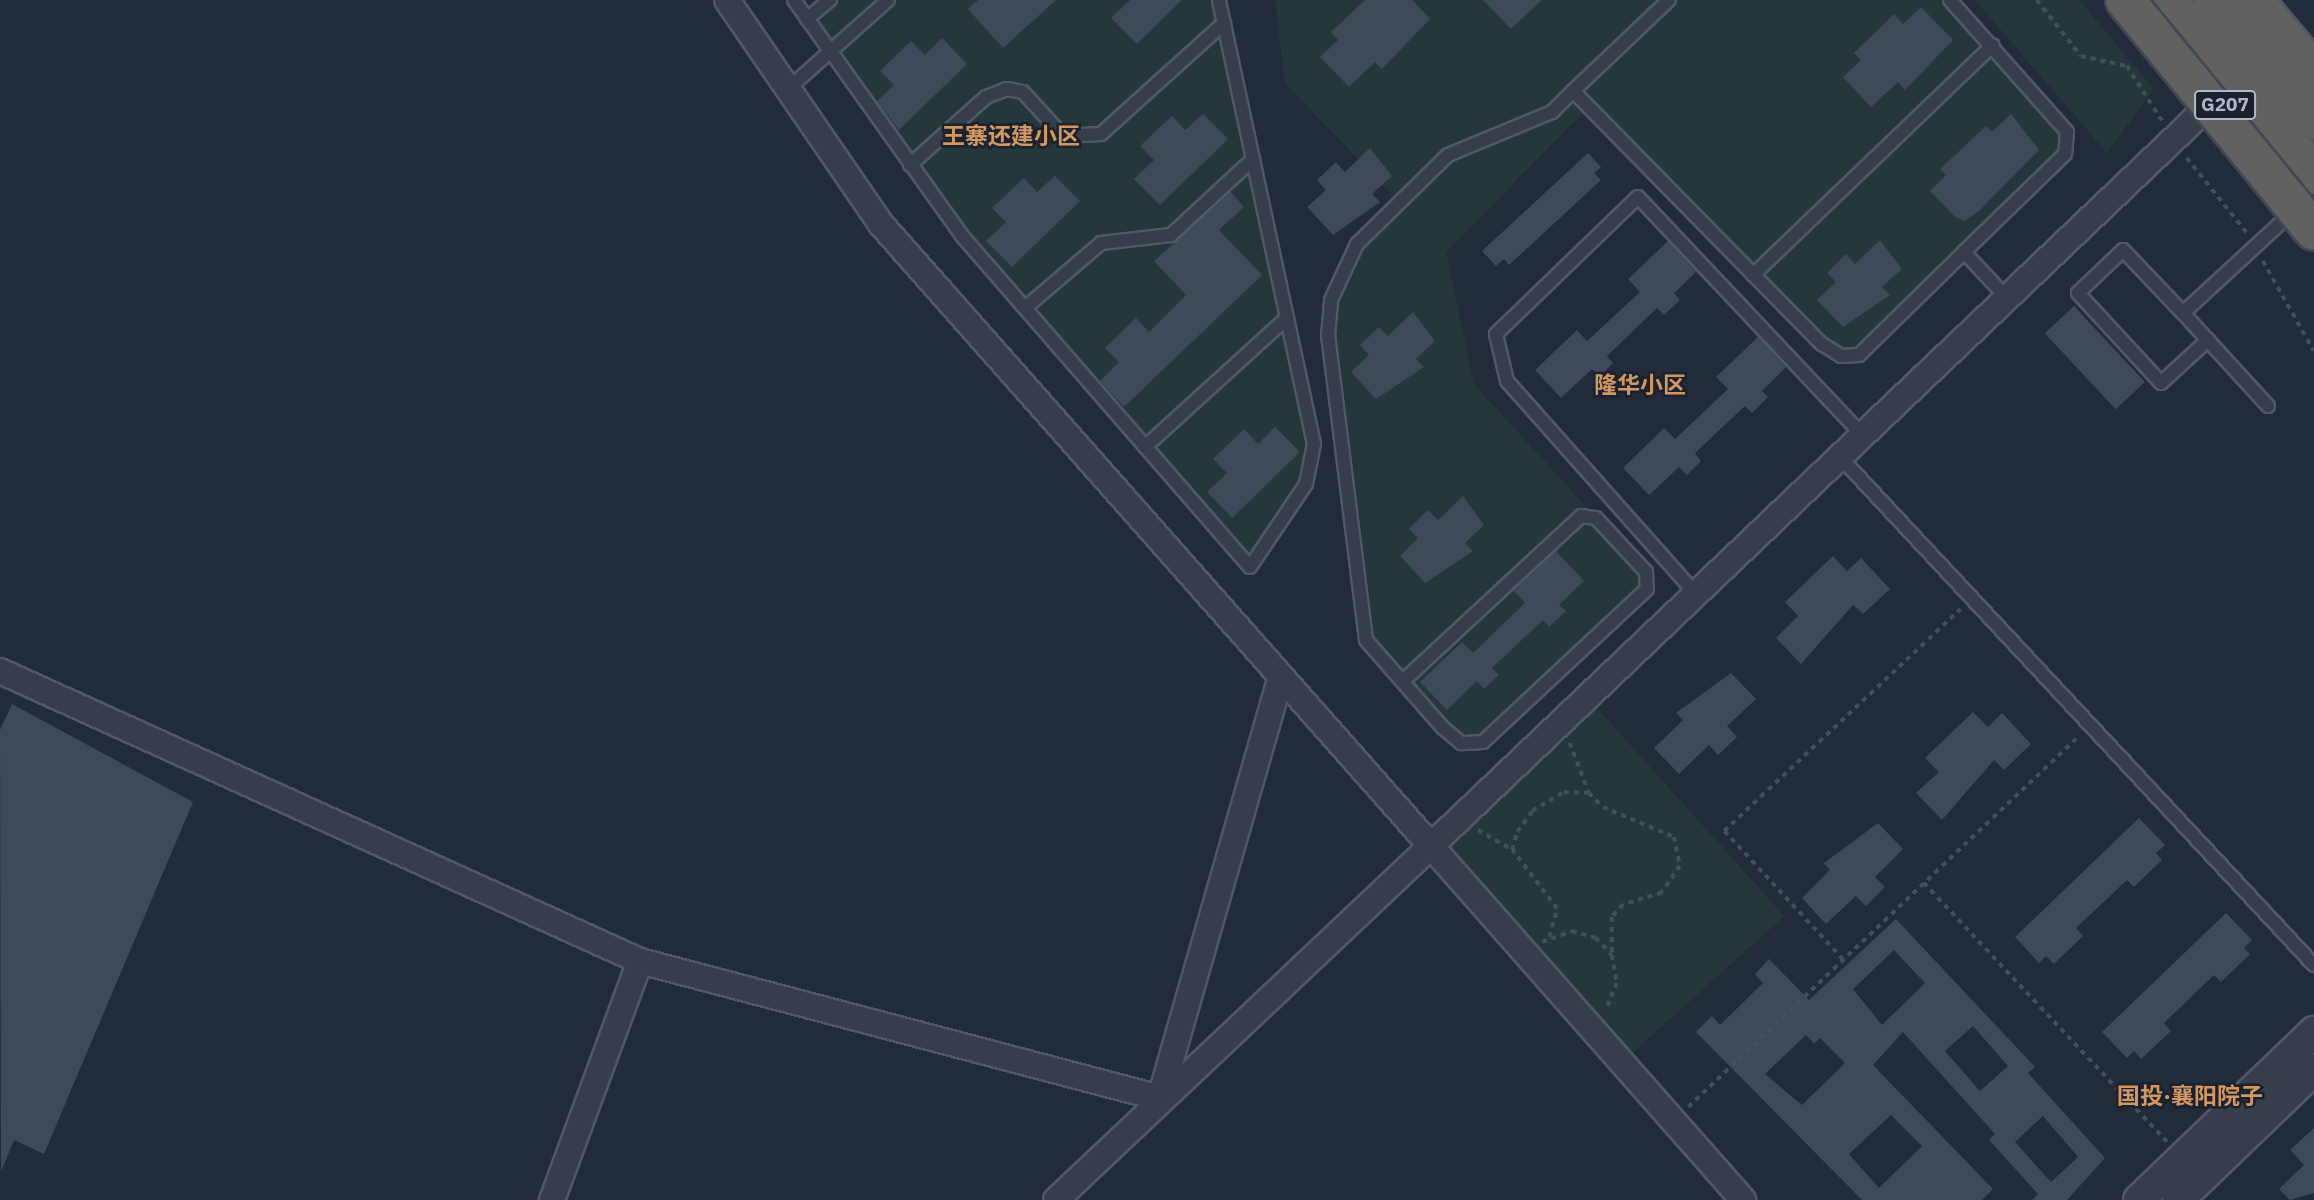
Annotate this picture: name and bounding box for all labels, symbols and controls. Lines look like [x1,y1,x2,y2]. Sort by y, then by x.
road number: G207 [2194,90,2256,120]
district label: 王寨还建小区 [942,121,1080,149]
district label: 隆华小区 [1594,370,1686,398]
district label: 国投·襄阳院子 [2117,1081,2263,1109]

